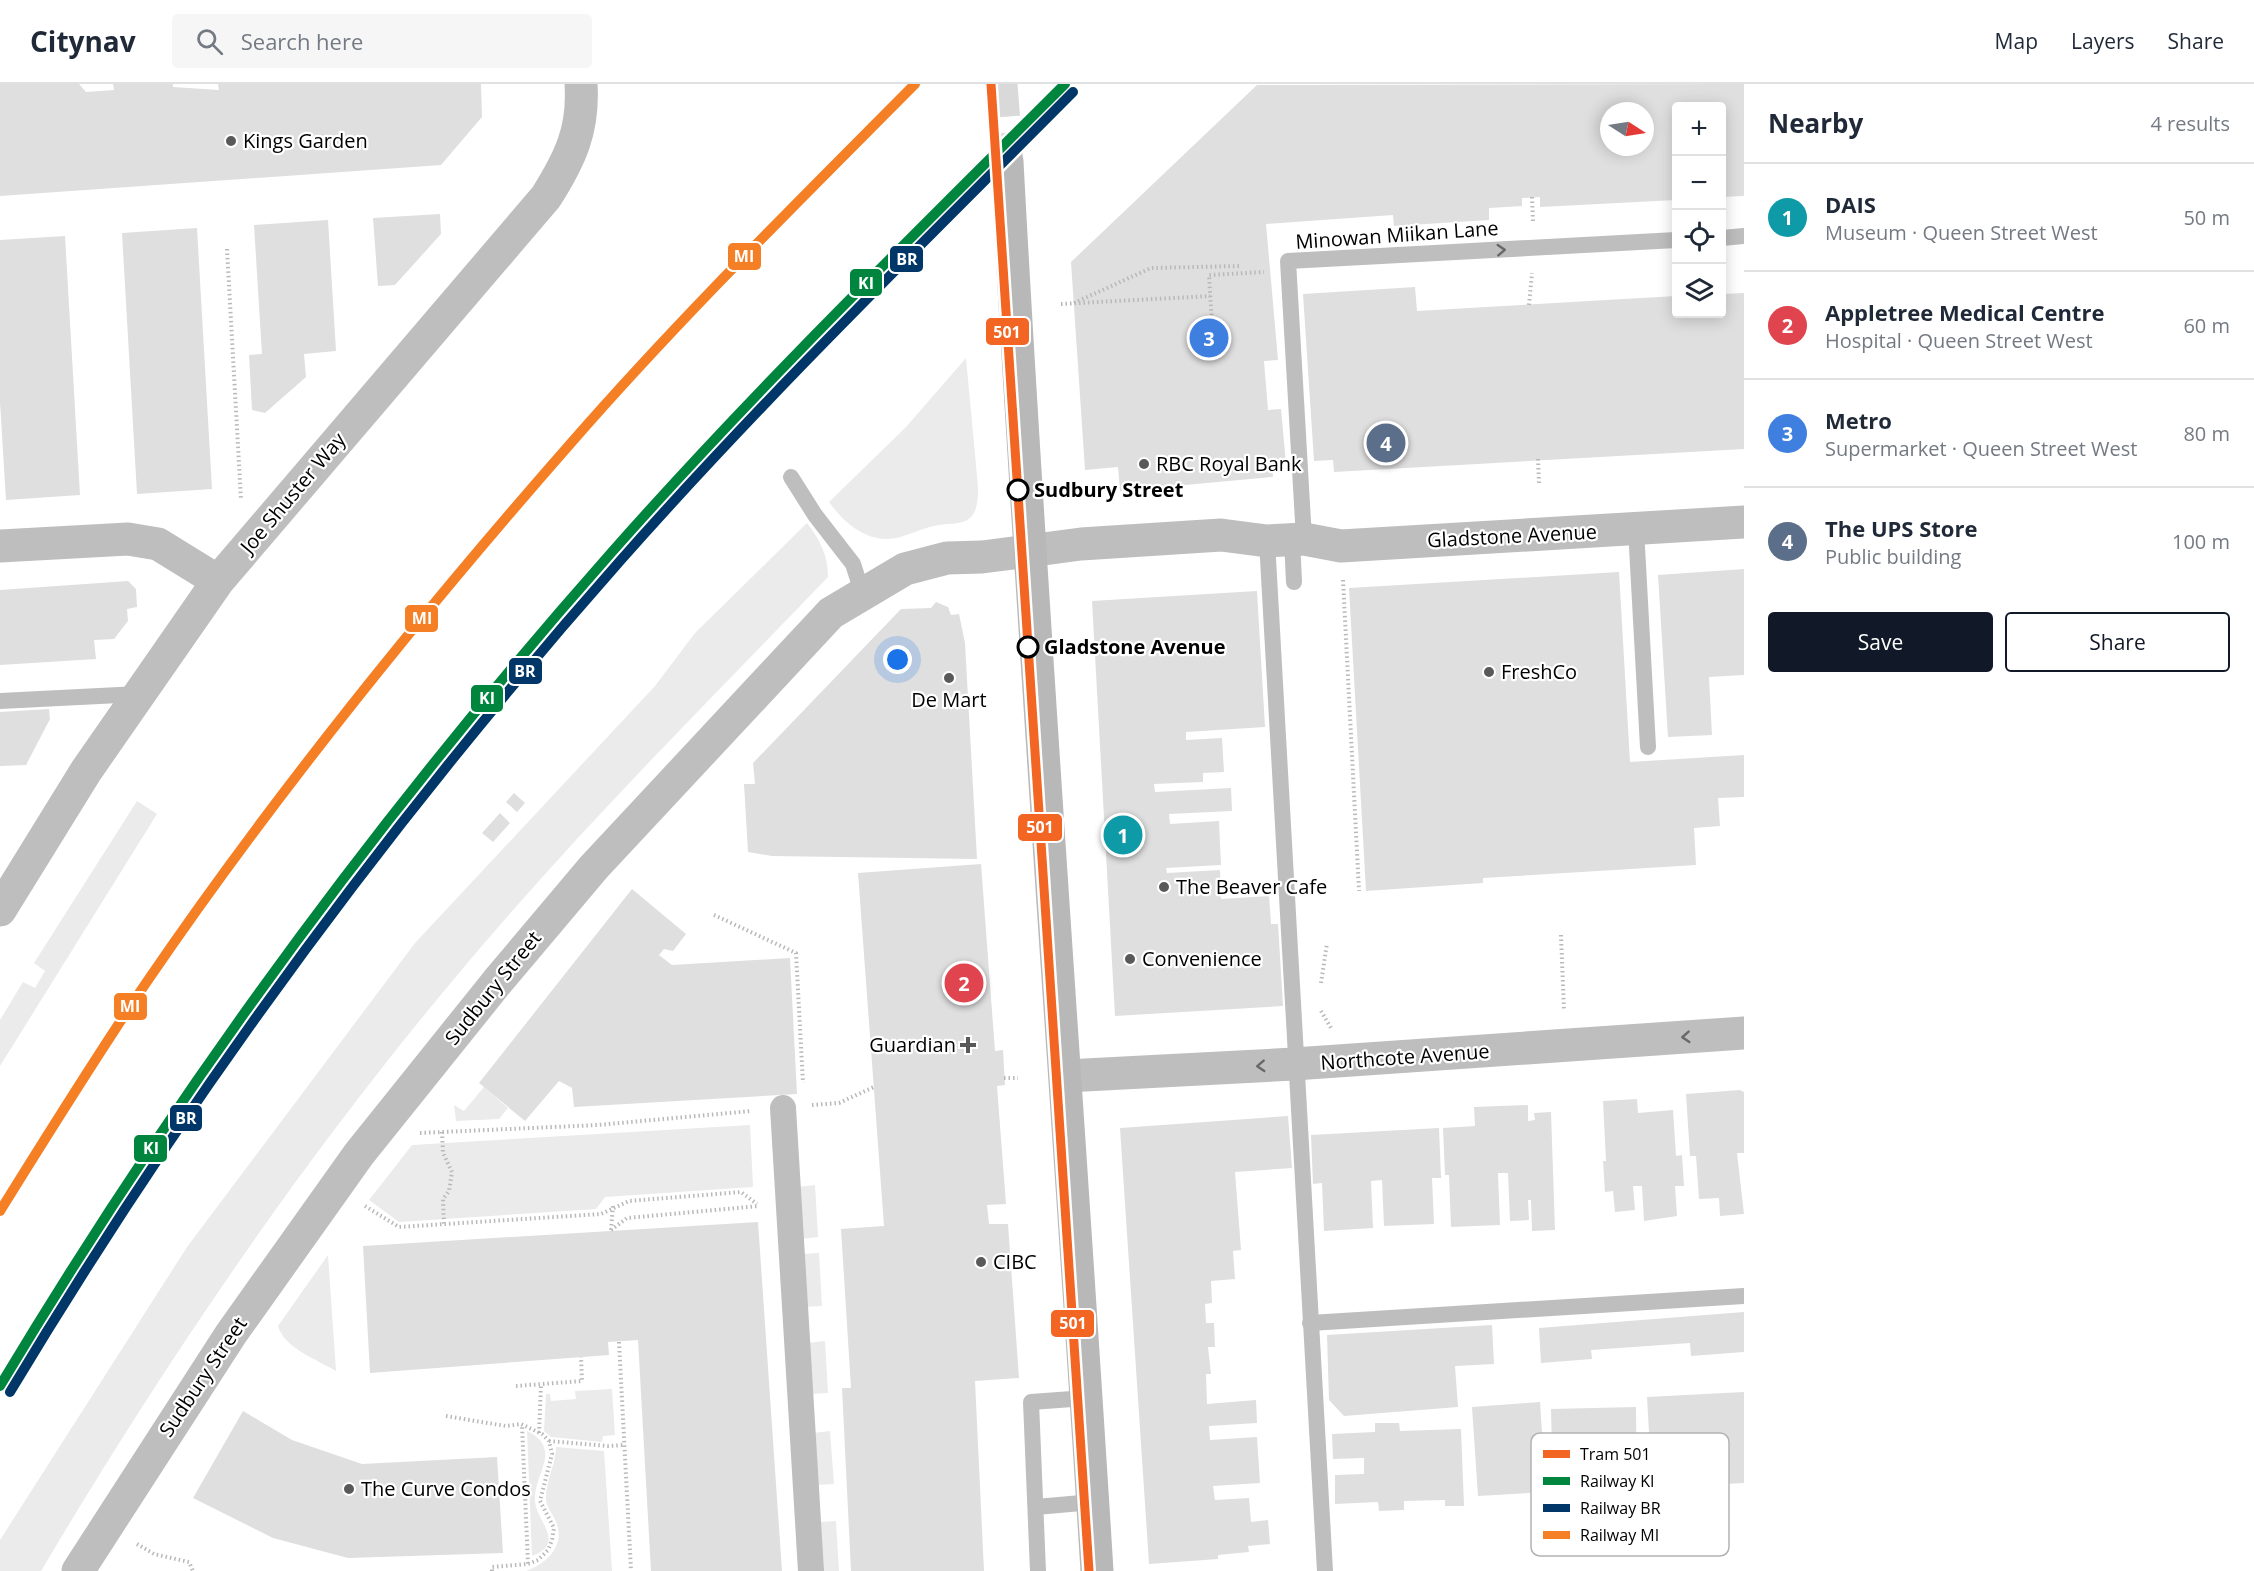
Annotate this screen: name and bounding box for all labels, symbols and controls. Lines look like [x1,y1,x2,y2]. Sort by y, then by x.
search box [172,14,592,68]
text: Citynav [30,22,136,60]
icon: search [193,25,226,58]
text: Search here [241,26,363,56]
text: Map [1995,27,2038,55]
text: Layers [2071,27,2135,55]
text: Share [2168,27,2224,55]
north arrow [1600,102,1654,156]
map controls [1672,102,1726,318]
button: + [1672,102,1726,156]
text: Nearby [1768,105,1863,141]
text: 4 results [2150,110,2230,137]
place label: Kings Garden [243,127,368,154]
marker: Kings Garden [224,134,238,148]
button: − [1672,156,1726,210]
text: DAIS [1825,189,1876,219]
text: 1 [1782,204,1793,231]
text: 50 m [2183,204,2230,231]
button: locate [1672,210,1726,264]
street label: Minowan Miikan Lane [1294,214,1499,255]
text: Museum · Queen Street West [1825,219,2098,246]
line badge: MI [727,242,762,271]
one-way arrow [1497,243,1506,256]
text: MI [734,245,754,267]
line badge: BR [889,245,924,273]
text: BR [896,248,918,270]
button: layers [1672,264,1726,318]
line badge: KI [849,268,883,297]
text: KI [858,272,874,294]
text: Appletree Medical Centre [1825,297,2104,327]
text: 2 [1782,312,1793,339]
text: 60 m [2183,312,2230,339]
pin: 3 [1190,316,1228,360]
line badge: 501 [985,317,1030,346]
text: 501 [993,321,1021,343]
text: Hospital · Queen Street West [1825,327,2093,354]
text: Metro [1825,405,1892,435]
pin: 4 [1366,420,1406,466]
text: 3 [1782,420,1793,447]
text: 80 m [2183,420,2230,447]
street label: Joe Shuster Way [233,426,352,560]
text: Supermarket · Queen Street West [1825,435,2137,462]
place label: RBC Royal Bank [1156,450,1302,477]
marker: RBC Royal Bank [1137,457,1151,471]
place label: Sudbury Street [1034,476,1184,503]
marker: Sudbury Street [1007,479,1029,501]
text: The UPS Store [1825,513,1977,543]
street label: Gladstone Avenue [1426,518,1598,553]
text: 4 [1782,528,1793,555]
text: 100 m [2172,528,2230,555]
text: Public building [1825,543,1961,570]
line badge: MI [404,604,439,633]
text: MI [412,607,432,629]
button: Save [1768,612,1993,672]
button: Share [2005,612,2230,672]
place label: Gladstone Avenue [1044,633,1226,660]
marker: Gladstone Avenue [1017,636,1039,658]
your location [883,645,912,674]
line badge: BR [508,657,543,685]
place label: FreshCo [1501,658,1577,685]
text: BR [514,660,536,682]
marker: FreshCo [1482,665,1496,679]
marker: De Mart [942,671,956,685]
line badge: KI [470,684,504,713]
place label: De Mart [911,686,987,713]
text: KI [479,687,495,709]
pin: 1 [1104,812,1142,858]
line badge: 501 [1017,813,1063,842]
text: 501 [1026,816,1054,838]
place label: The Beaver Cafe [1176,873,1327,900]
marker: The Beaver Cafe [1157,880,1171,894]
street label: Sudbury Street [438,925,547,1050]
place label: Convenience [1142,945,1262,972]
marker: Convenience [1123,952,1137,966]
pin: 2 [944,960,984,1006]
line badge: MI [113,992,148,1021]
text: MI [120,995,140,1017]
one-way arrow [1681,1030,1690,1043]
place label: Guardian [869,1031,956,1058]
street label: Northcote Avenue [1320,1037,1490,1076]
marker: Guardian [961,1038,975,1052]
one-way arrow [1256,1059,1265,1072]
line badge: BR [169,1104,203,1132]
text: BR [175,1107,197,1129]
line badge: KI [133,1134,168,1163]
text: KI [143,1137,159,1159]
place label: CIBC [993,1248,1037,1275]
marker: CIBC [974,1255,988,1269]
line badge: 501 [1050,1309,1095,1338]
street label: Sudbury Street [152,1311,253,1442]
text: 501 [1059,1312,1087,1334]
legend [1531,1433,1729,1556]
text: Tram 501 [1580,1443,1651,1465]
text: Railway KI [1580,1470,1655,1492]
place label: The Curve Condos [361,1475,531,1502]
marker: The Curve Condos [342,1482,356,1496]
text: Railway BR [1580,1497,1661,1519]
text: Railway MI [1580,1524,1659,1546]

